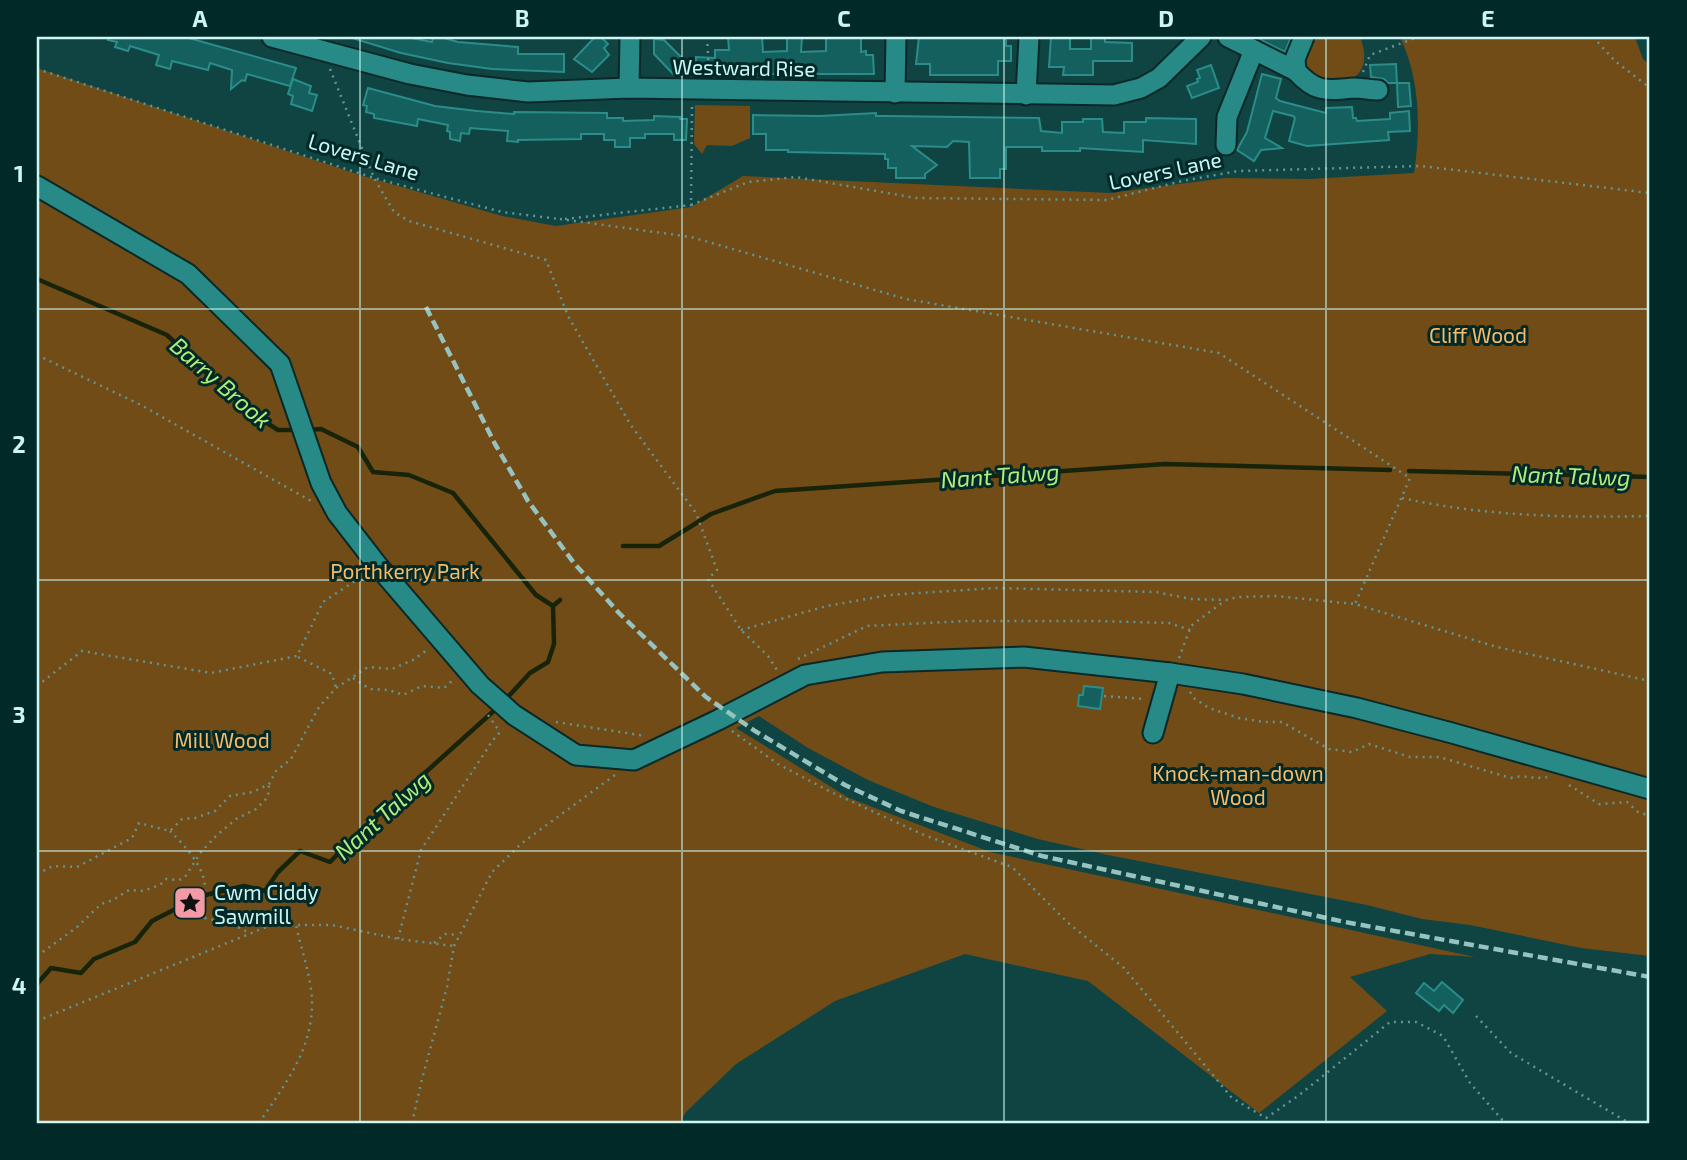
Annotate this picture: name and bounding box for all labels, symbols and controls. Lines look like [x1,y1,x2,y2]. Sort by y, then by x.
text: A [192,4,208,32]
text: B [515,4,529,32]
text: C [837,4,851,32]
text: D [1158,4,1174,32]
text: E [1481,4,1495,32]
street label: Westward Rise [672,53,816,81]
street label: Lovers Lane [306,127,422,185]
street label: Lovers Lane [1106,146,1224,194]
text: 1 [14,159,24,187]
park label: Cliff Wood [1429,322,1527,347]
water label: Barry Brook [165,331,277,433]
text: 2 [12,430,26,458]
water label: Nant Talwg [940,457,1060,493]
water label: Nant Talwg [1511,459,1631,491]
park label: Porthkerry Park [330,558,480,583]
text: 3 [12,700,26,728]
park label: Mill Wood [174,727,270,752]
park label: Knock-man-down Wood [1152,760,1324,809]
water label: Nant Talwg [328,765,436,865]
place label: Cwm Ciddy Sawmill [214,879,319,928]
place icon: Cwm Ciddy Sawmill [171,884,209,922]
text: 4 [12,971,26,999]

